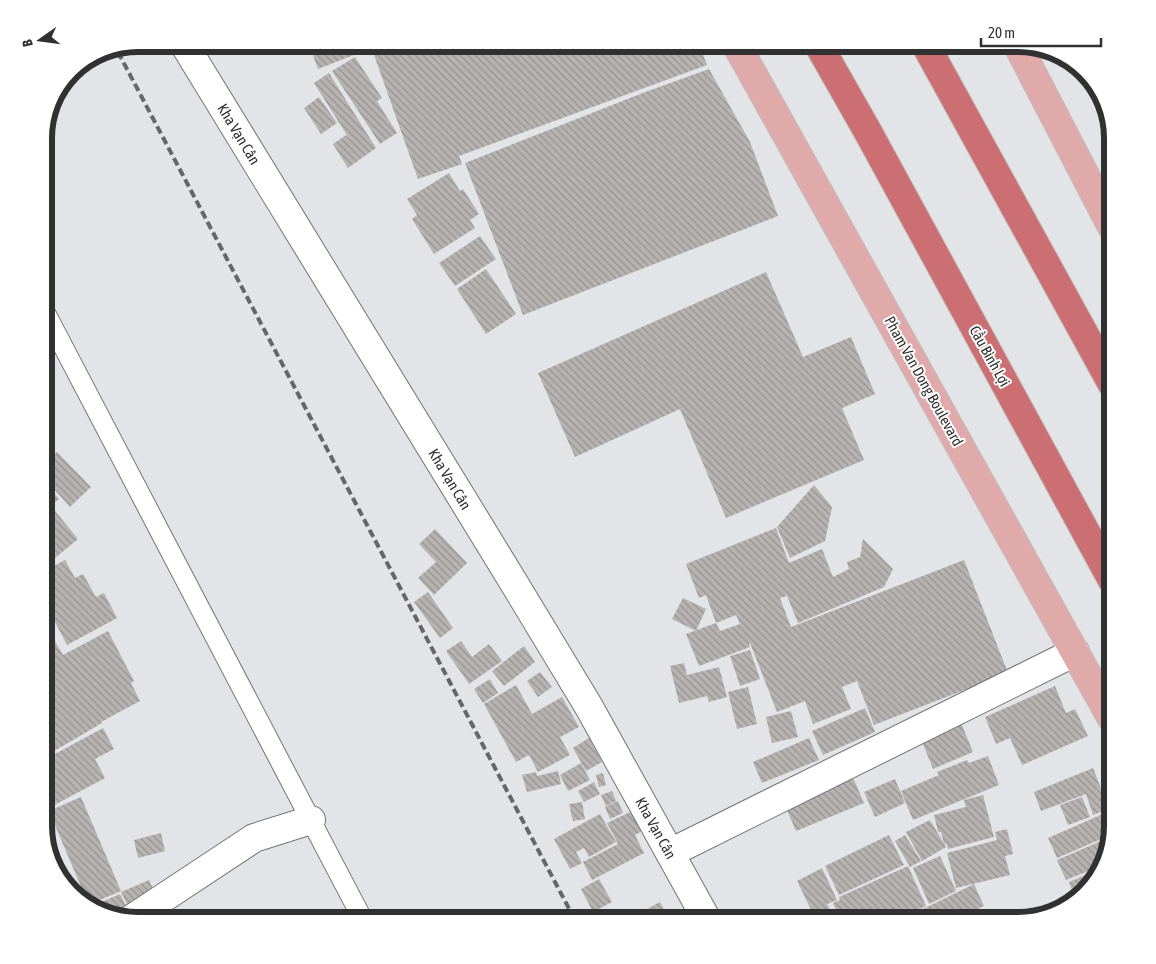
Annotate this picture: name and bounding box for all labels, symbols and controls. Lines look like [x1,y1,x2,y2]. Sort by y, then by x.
north arrow [15,15,65,65]
scale bar [981,15,1101,47]
text: 20 m [988,24,1015,41]
text: B [19,38,36,48]
street label: Kha Vạn Cân [214,101,264,167]
street label: Pham Van Dong Boulevard [881,313,967,449]
street label: Cầu Bình Lợi [966,323,1014,389]
street label: Kha Vạn Cân [425,446,475,512]
street label: Kha Vạn Cân [632,794,680,862]

